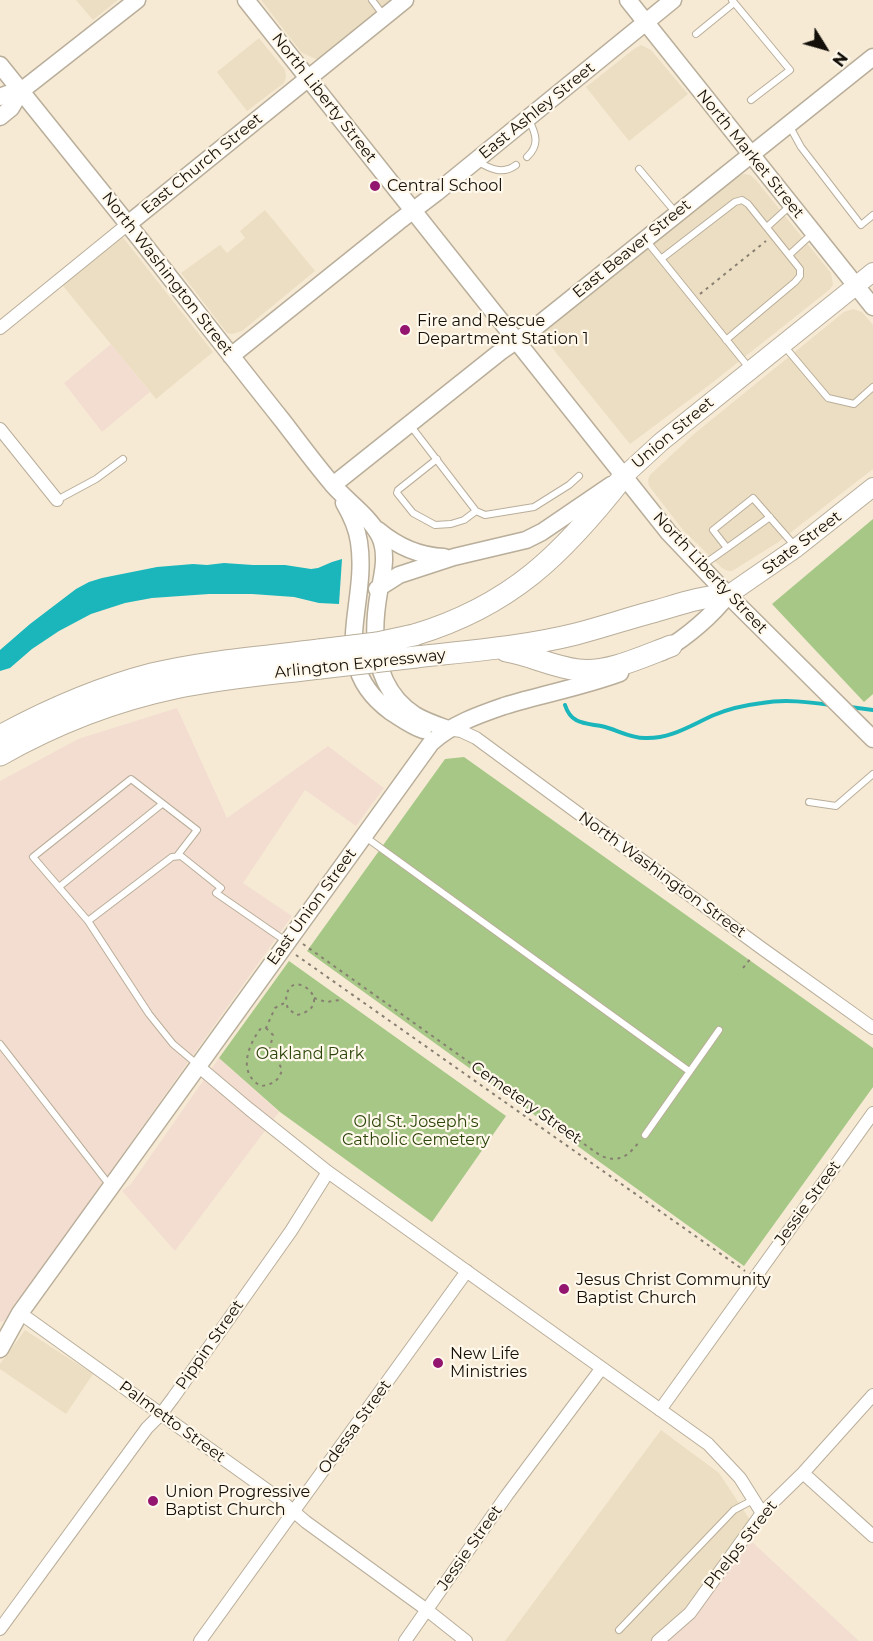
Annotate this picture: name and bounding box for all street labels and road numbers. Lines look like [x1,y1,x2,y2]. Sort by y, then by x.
street label: North Liberty Street [267,29,381,167]
street label: East Ashley Street [475,58,599,164]
street label: North Market Street [692,86,808,222]
street label: East Church Street [138,109,266,219]
street label: North Washington Street [97,189,237,359]
street label: East Beaver Street [569,195,695,303]
street label: Union Street [628,393,718,473]
street label: State Street [759,507,845,579]
street label: North Liberty Street [649,508,771,638]
street label: Arlington Expressway [273,645,447,683]
street label: North Washington Street [575,808,749,942]
street label: East Union Street [263,845,361,969]
street label: Cemetery Street [467,1058,585,1148]
street label: Jessie Street [771,1157,845,1249]
street label: Pippin Street [172,1296,248,1394]
street label: Odessa Street [314,1376,396,1478]
street label: Palmetto Street [115,1377,229,1467]
street label: Phelps Street [700,1497,782,1593]
street label: Jessie Street [434,1502,506,1594]

